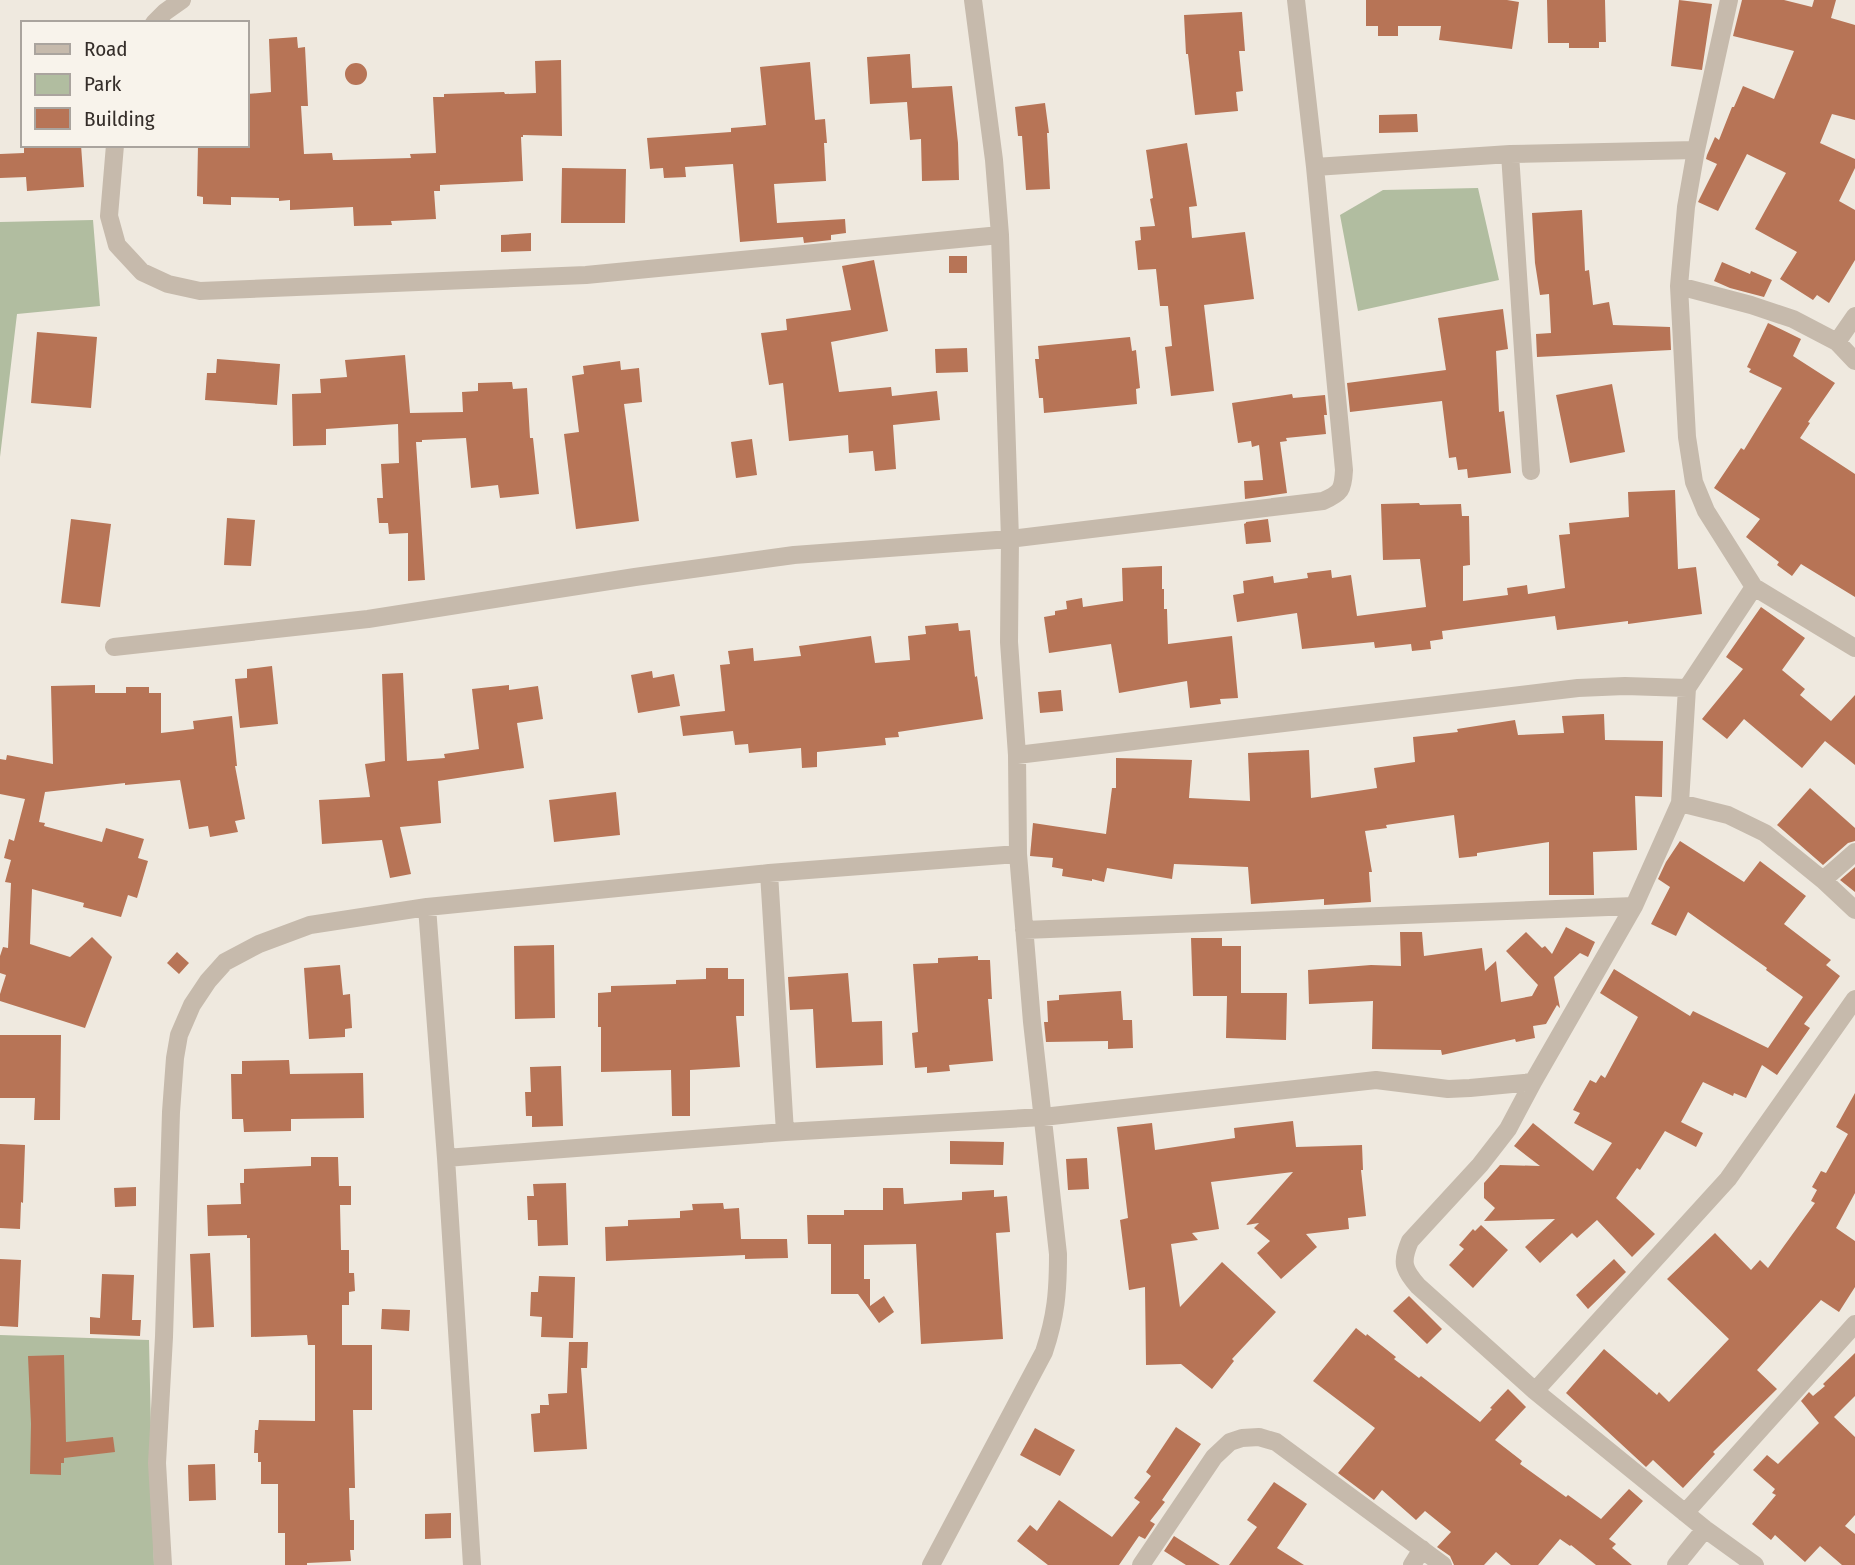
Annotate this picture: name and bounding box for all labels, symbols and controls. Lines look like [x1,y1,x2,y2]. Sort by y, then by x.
legend [21,21,248,147]
text: Road [84,36,128,62]
text: Park [84,71,122,97]
text: Building [84,106,155,132]

